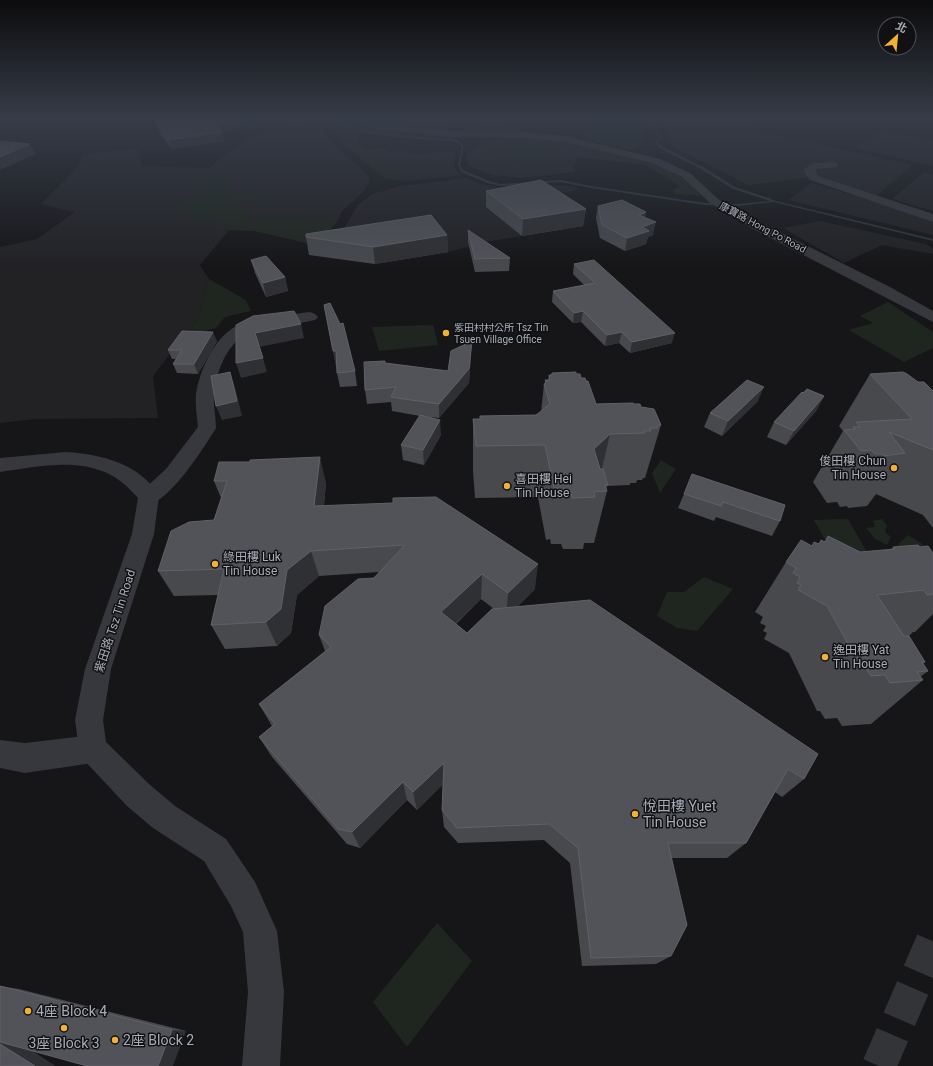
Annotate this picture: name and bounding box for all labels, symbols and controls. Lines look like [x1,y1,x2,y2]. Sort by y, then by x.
north arrow [877,16,917,56]
text: 北 [893,19,909,36]
street label: 康寶路 Hong Po Road [718,200,808,255]
place label: 紫田村村公所 Tsz Tin Tsuen Village Office [454,322,548,345]
marker: 紫田村村公所 Tsz Tin Tsuen Village Office [441,328,451,338]
place label: 俊田樓 Chun Tin House [819,454,886,482]
marker: 俊田樓 Chun Tin House [889,463,899,473]
place label: 喜田樓 Hei Tin House [515,472,572,500]
marker: 喜田樓 Hei Tin House [502,481,512,491]
place label: 綠田樓 Luk Tin House [223,550,282,578]
marker: 綠田樓 Luk Tin House [210,559,220,569]
street label: 紫田路 Tsz Tin Road [92,568,138,674]
place label: 逸田樓 Yat Tin House [833,643,889,671]
marker: 逸田樓 Yat Tin House [820,652,830,662]
place label: 悅田樓 Yuet Tin House [643,798,717,830]
marker: 悅田樓 Yuet Tin House [630,809,640,819]
place label: 4座 Block 4 [36,1003,107,1019]
marker: 4座 Block 4 [23,1006,33,1016]
marker: 3座 Block 3 [59,1023,69,1033]
place label: 2座 Block 2 [123,1032,194,1048]
place label: 3座 Block 3 [28,1035,100,1051]
marker: 2座 Block 2 [110,1035,120,1045]

